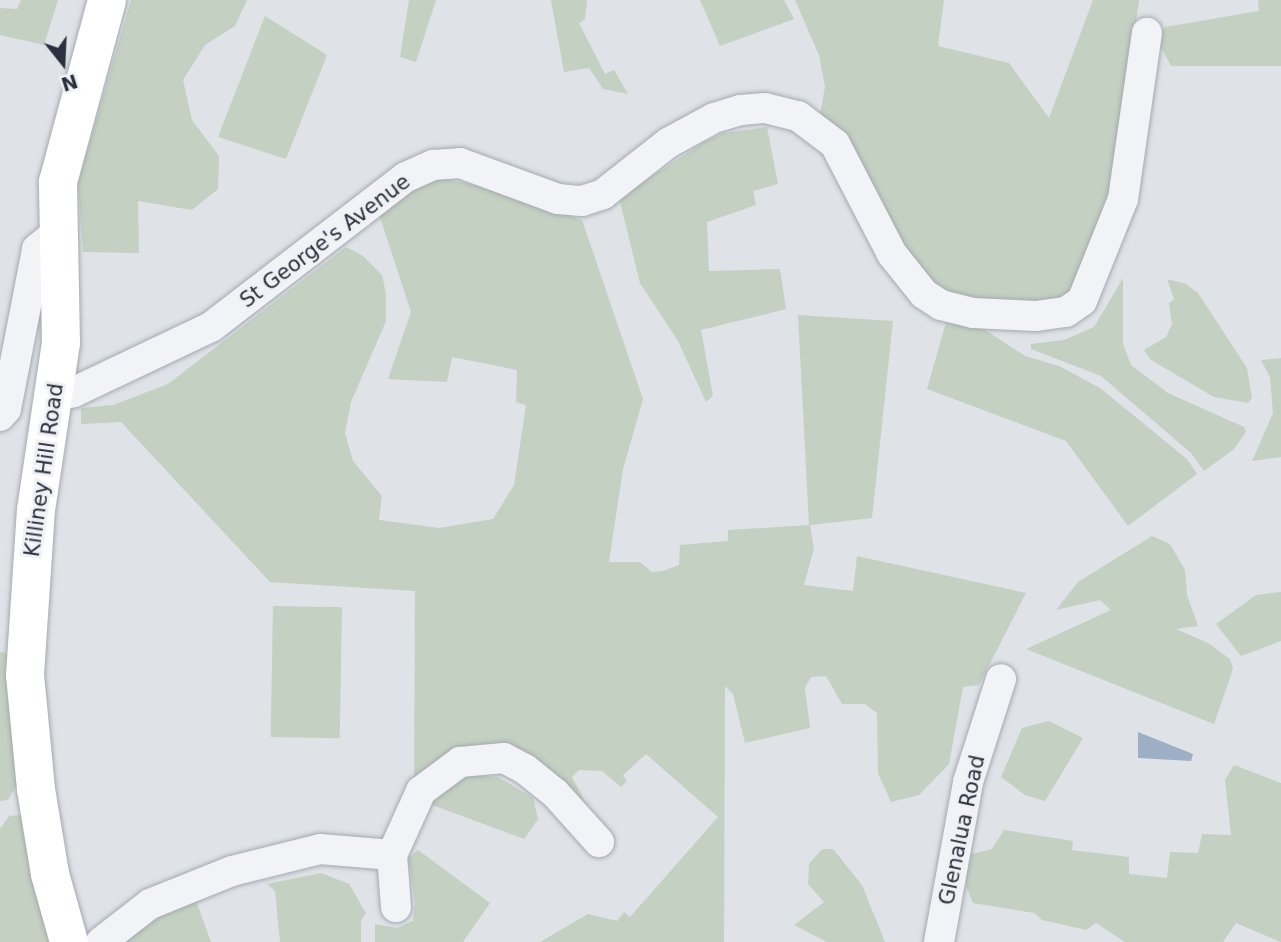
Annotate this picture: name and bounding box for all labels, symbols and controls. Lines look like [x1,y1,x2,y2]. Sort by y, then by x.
north arrow [28,28,98,98]
text: N [59,70,80,96]
street label: St George's Avenue [235,169,415,313]
street label: Killiney Hill Road [19,382,69,558]
street label: Glenalua Road [934,753,990,907]

